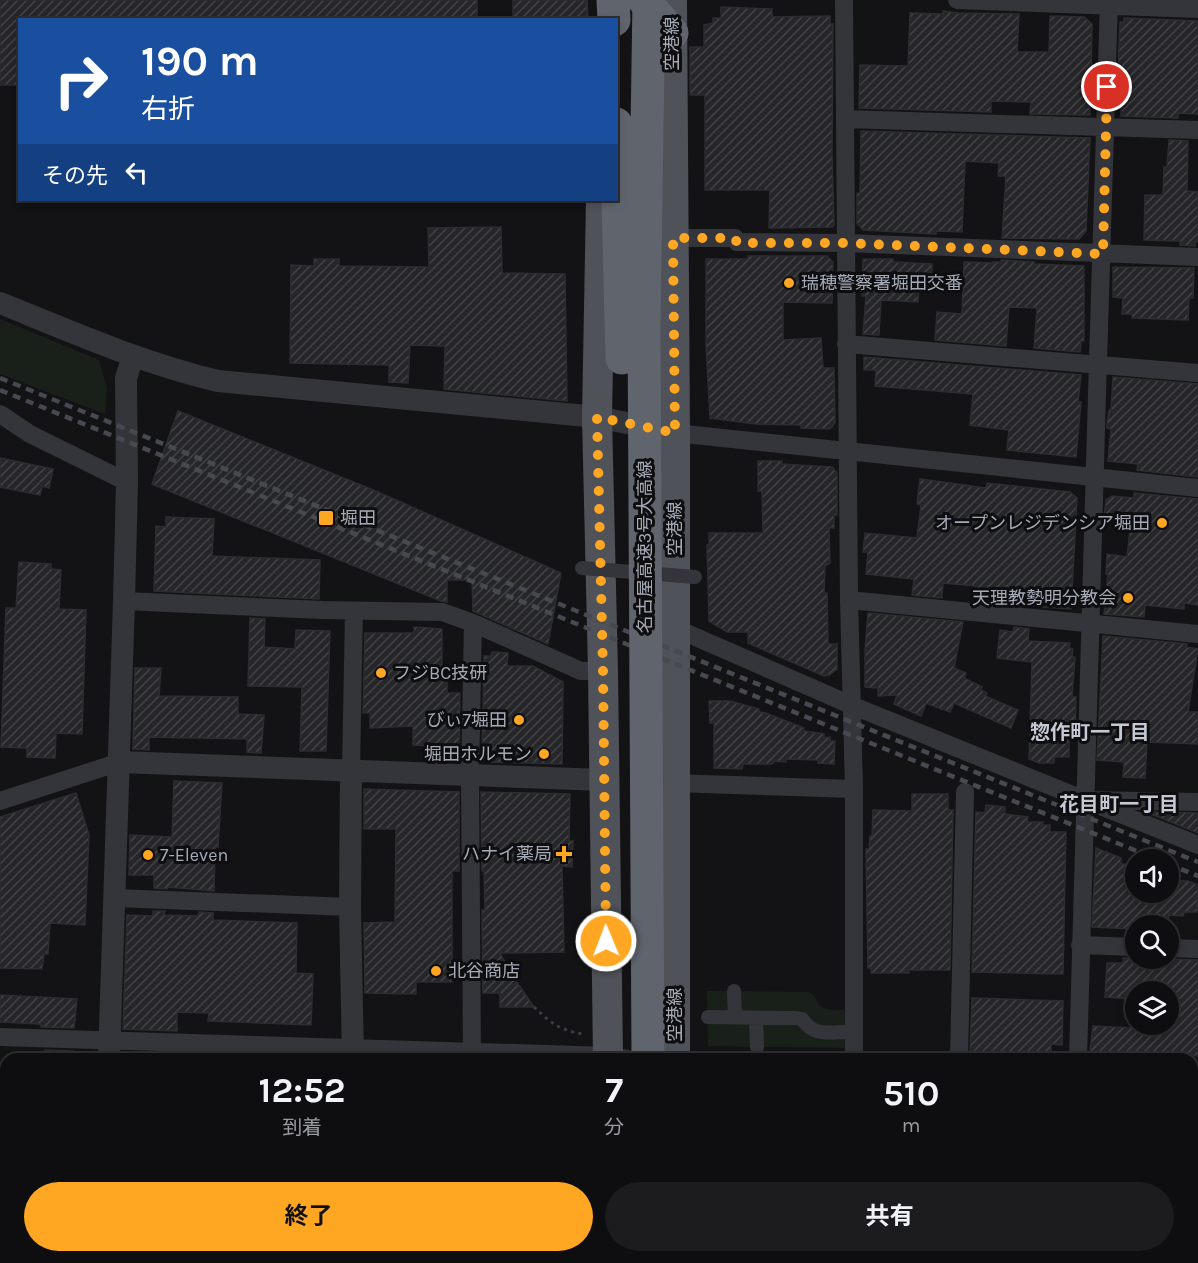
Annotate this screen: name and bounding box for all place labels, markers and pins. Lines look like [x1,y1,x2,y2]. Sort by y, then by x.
pin [1081,61,1132,112]
place label: 瑞穂警察署堀田交番 [801,272,963,294]
marker: 瑞穂警察署堀田交番 [782,276,796,290]
place label: 堀田 [340,507,376,529]
marker: 堀田 [317,509,335,527]
place label: オープンレジデンシア堀田 [935,512,1150,534]
marker: オープンレジデンシア堀田 [1155,516,1169,530]
place label: 天理教勢明分教会 [972,587,1116,609]
marker: 天理教勢明分教会 [1121,591,1135,605]
place label: フジBC技研 [393,662,487,684]
marker: フジBC技研 [374,666,388,680]
place label: びぃ7堀田 [427,709,507,731]
marker: びぃ7堀田 [512,713,526,727]
place label: 堀田ホルモン [424,743,532,765]
marker: 堀田ホルモン [537,747,551,761]
place label: ハナイ薬局 [462,843,552,865]
place label: 7-Eleven [160,844,228,866]
marker: ハナイ薬局 [557,847,571,861]
marker: 7-Eleven [141,848,155,862]
place label: 北谷商店 [448,960,520,982]
marker: 北谷商店 [429,964,443,978]

